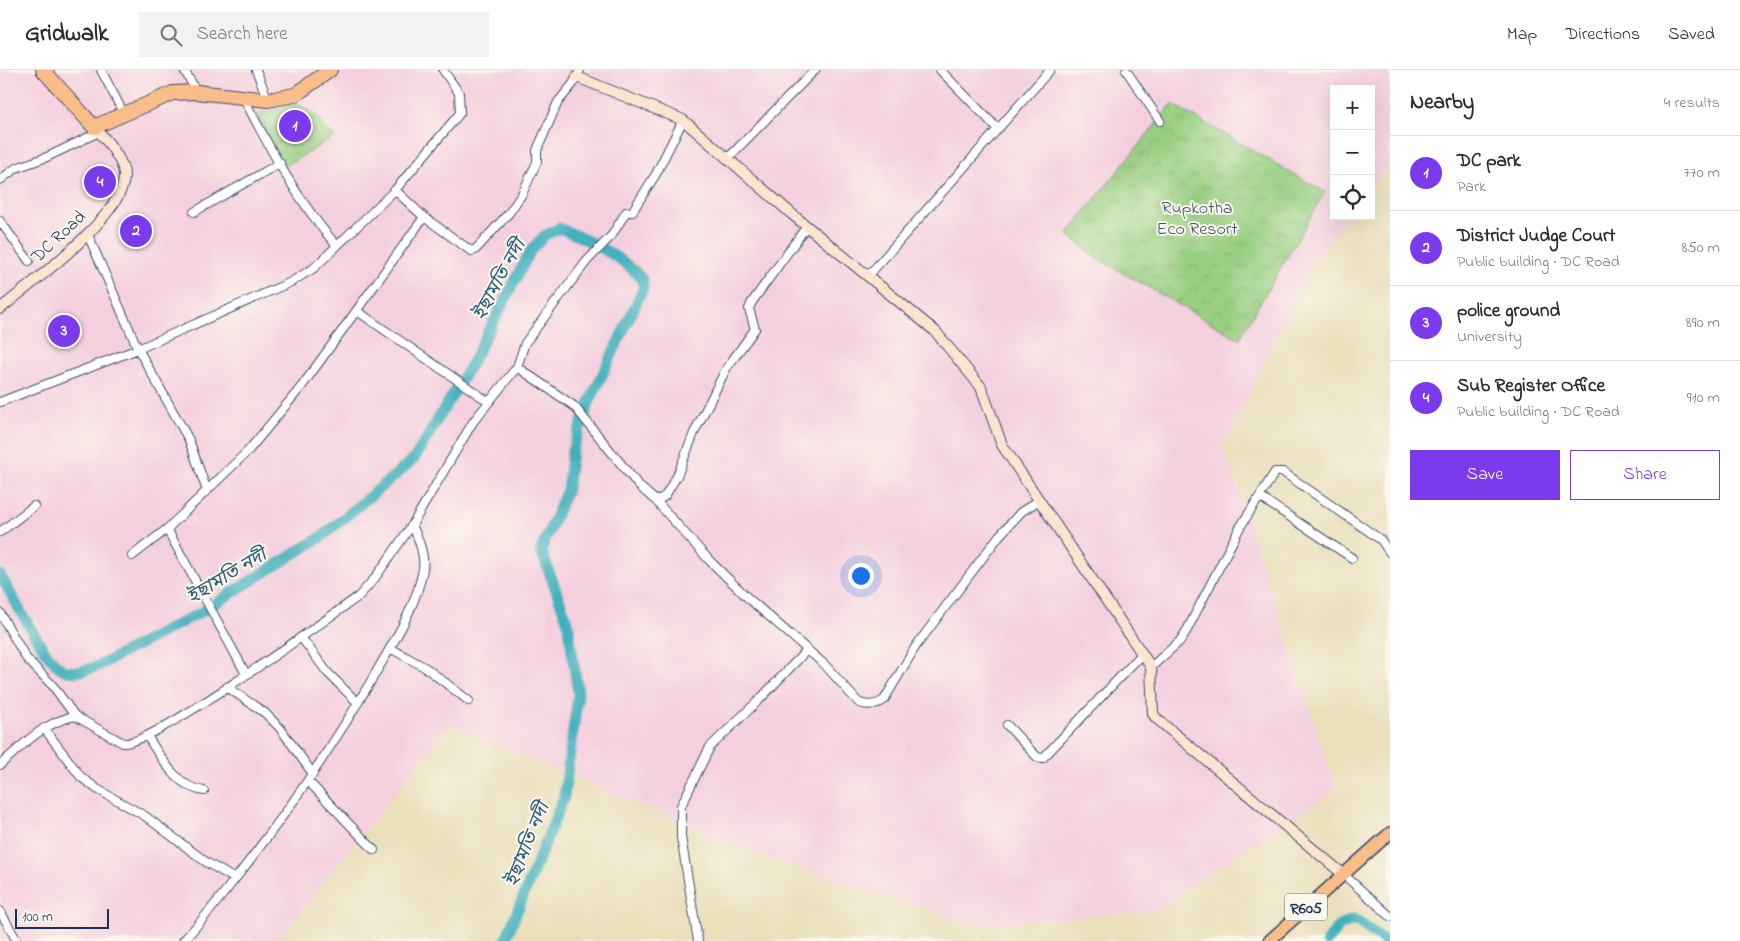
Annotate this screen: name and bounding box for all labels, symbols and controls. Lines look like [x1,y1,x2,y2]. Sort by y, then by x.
search box [139,12,489,57]
text: Gridwalk [25,17,109,52]
icon: search [157,21,185,49]
text: Search here [197,21,288,48]
text: Map [1507,22,1537,48]
text: Directions [1565,22,1640,48]
text: Saved [1668,22,1715,48]
map controls [1330,85,1375,220]
button: + [1330,85,1375,130]
text: Nearby [1410,88,1474,118]
text: 4 results [1664,91,1720,115]
pin: 1 [279,107,311,145]
button: − [1330,130,1375,175]
text: DC park [1457,148,1521,175]
text: 1 [1423,161,1429,185]
text: 770 m [1683,161,1720,185]
pin: 4 [84,163,116,201]
button: locate [1330,175,1375,220]
text: Park [1457,175,1486,199]
park label: Rupkotha Eco Resort [1157,196,1237,243]
street label: DC Road [25,205,93,270]
pin: 2 [120,212,152,250]
text: District Judge Court [1457,223,1615,250]
water label: ইছামতি নদী [467,231,535,326]
text: 2 [1422,236,1430,260]
text: 850 m [1682,236,1720,260]
text: Public building · DC Road [1457,250,1620,274]
text: police ground [1457,298,1560,325]
text: 3 [1423,311,1429,335]
text: 890 m [1686,311,1720,335]
pin: 3 [48,312,80,350]
text: University [1457,325,1522,349]
text: Sub Register Office [1457,373,1605,400]
text: 4 [1423,386,1429,410]
text: 910 m [1687,386,1720,410]
text: Public building · DC Road [1457,400,1620,424]
button: Save [1410,450,1560,500]
button: Share [1570,450,1720,500]
water label: ইছামতি নদী [182,541,276,612]
your location [848,563,874,589]
water label: ইছামতি নদী [499,795,559,891]
road number: R605 [1285,894,1327,920]
scale bar [15,906,109,929]
text: 100 m [22,907,53,928]

